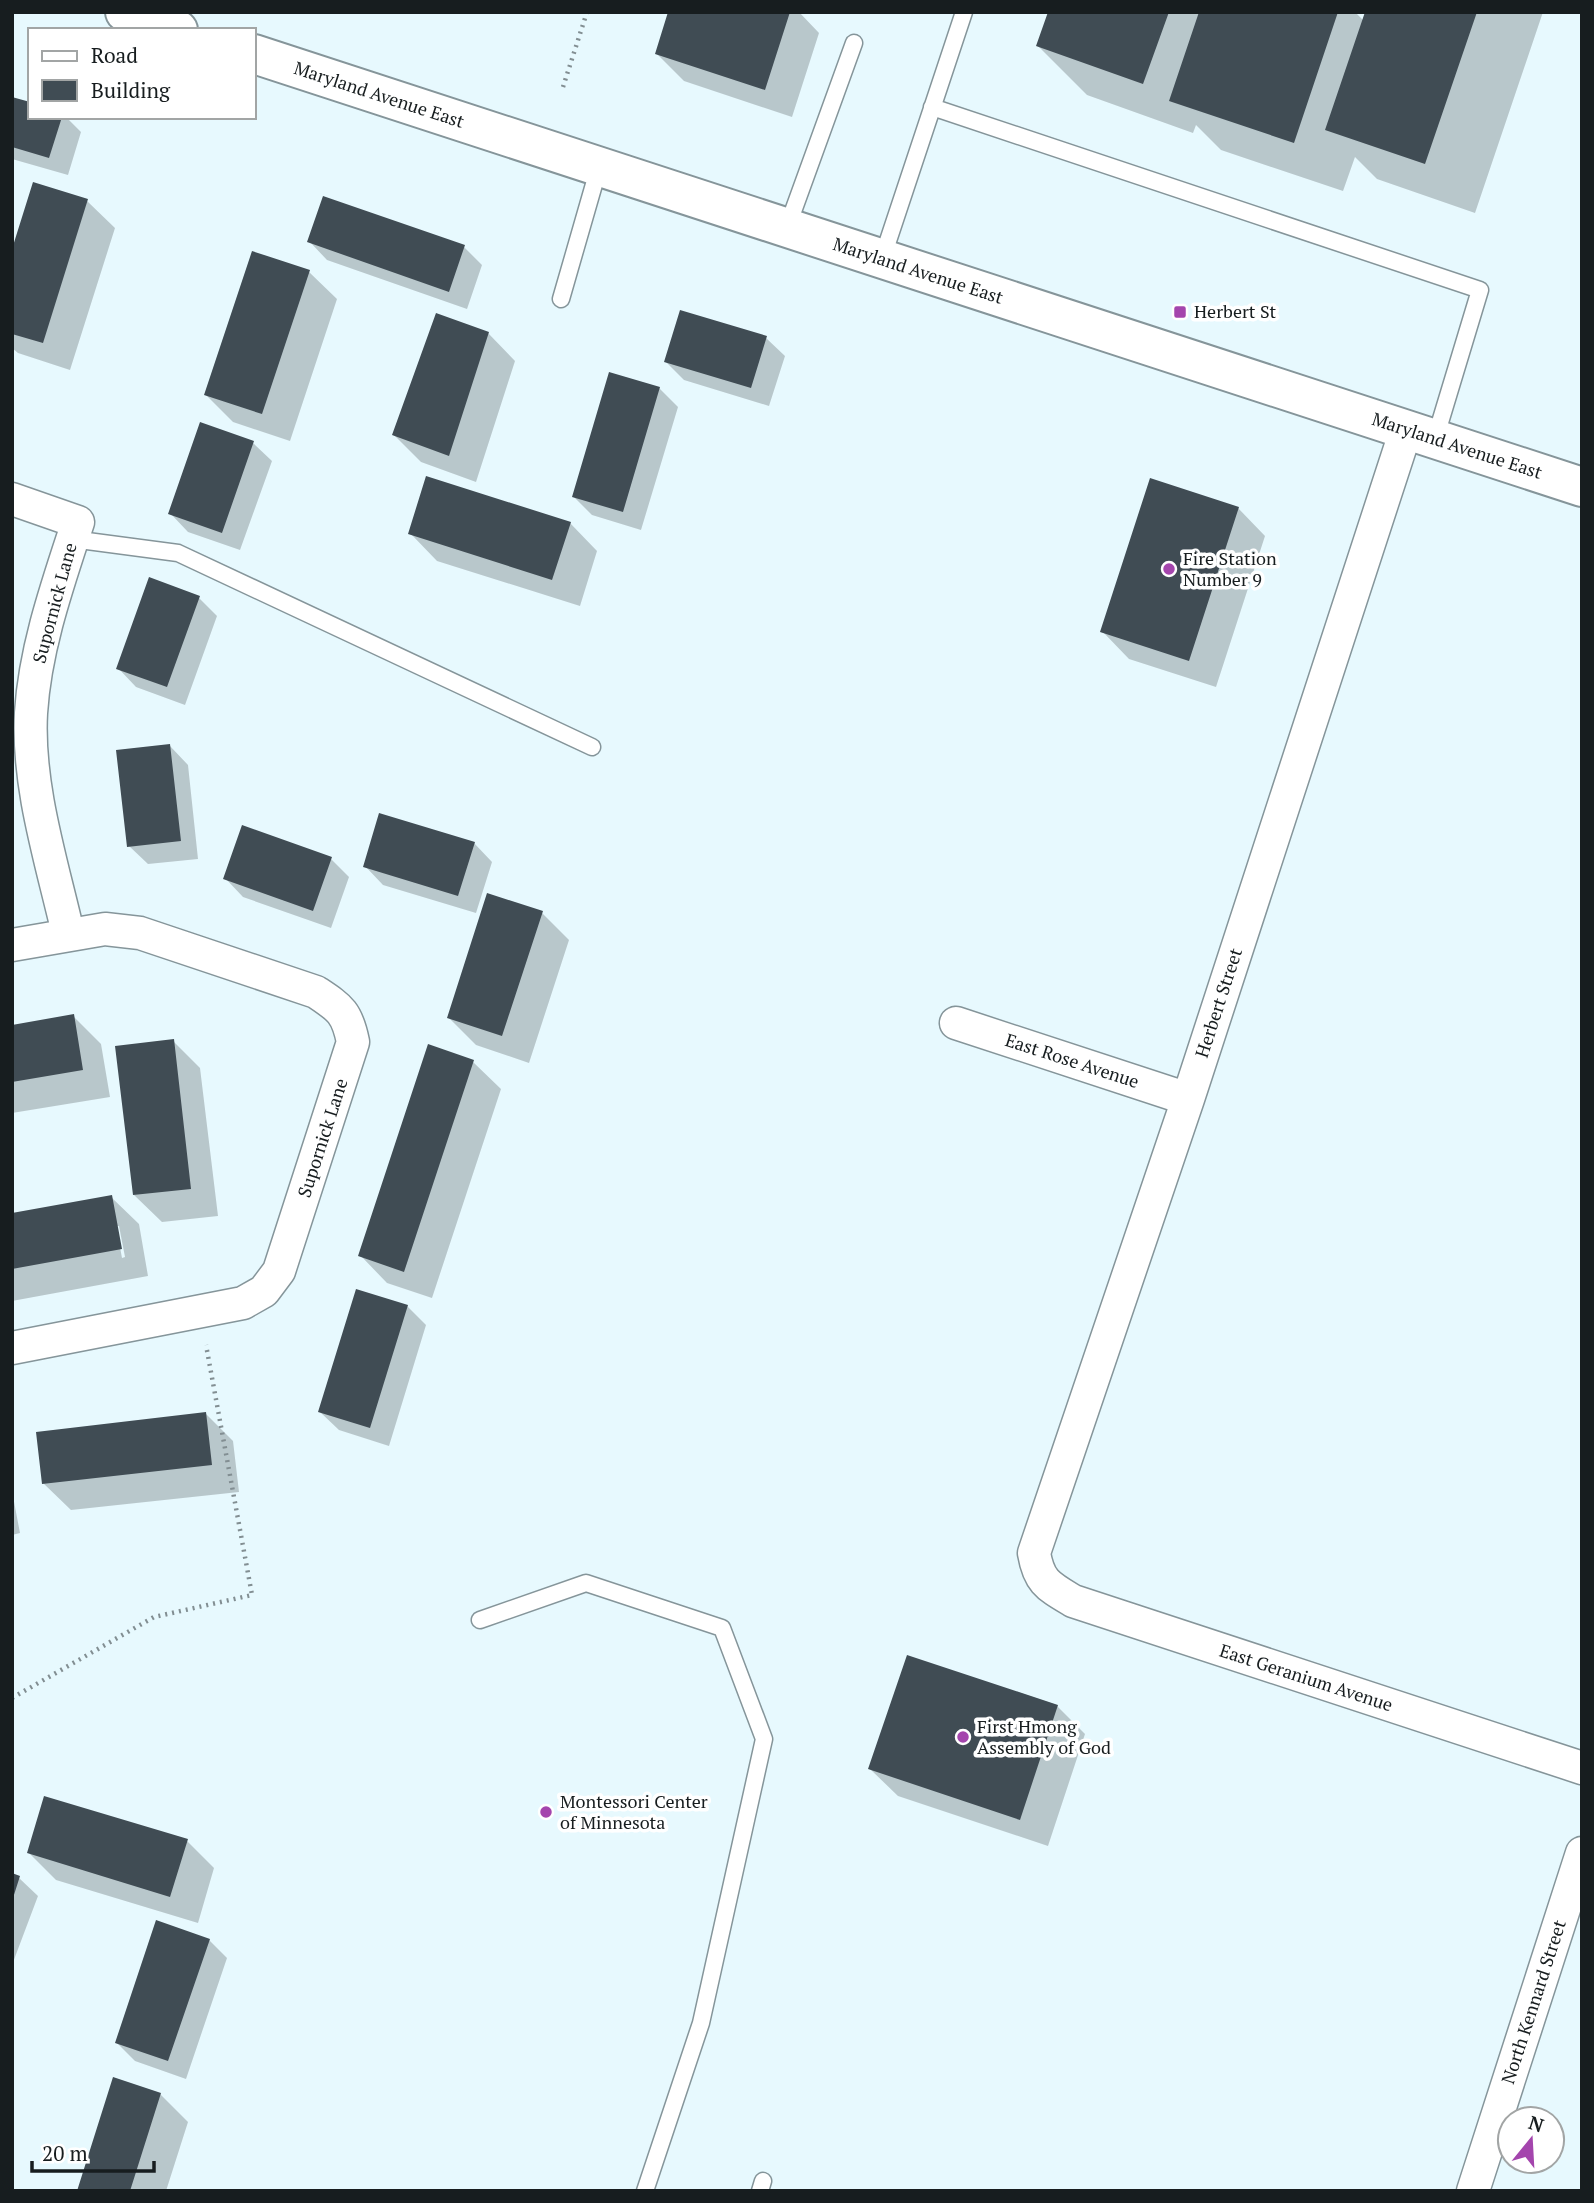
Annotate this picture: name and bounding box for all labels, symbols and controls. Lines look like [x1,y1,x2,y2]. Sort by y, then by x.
legend [28,28,256,119]
text: Road [91,41,138,69]
street label: Maryland Avenue East [291,55,468,133]
text: Building [91,76,171,104]
street label: Maryland Avenue East [830,231,1007,309]
place label: Herbert St [1194,299,1277,323]
marker: Herbert St [1172,304,1188,320]
street label: Maryland Avenue East [1369,406,1546,484]
street label: Supornick Lane [26,540,82,666]
place label: Fire Station Number 9 [1183,546,1277,591]
marker: Fire Station Number 9 [1161,561,1177,577]
street label: Herbert Street [1189,945,1247,1061]
street label: East Rose Avenue [1002,1027,1142,1093]
street label: Supornick Lane [291,1075,353,1200]
street label: East Geranium Avenue [1217,1638,1396,1716]
place label: First Hmong Assembly of God [977,1714,1111,1759]
marker: First Hmong Assembly of God [955,1729,971,1745]
place label: Montessori Center of Minnesota [560,1789,708,1834]
marker: Montessori Center of Minnesota [538,1804,554,1820]
street label: North Kennard Street [1495,1916,1571,2087]
north arrow [1496,2105,1566,2175]
text: N [1526,2109,1548,2138]
scale bar [32,2130,154,2174]
text: 20 m [42,2139,88,2167]

